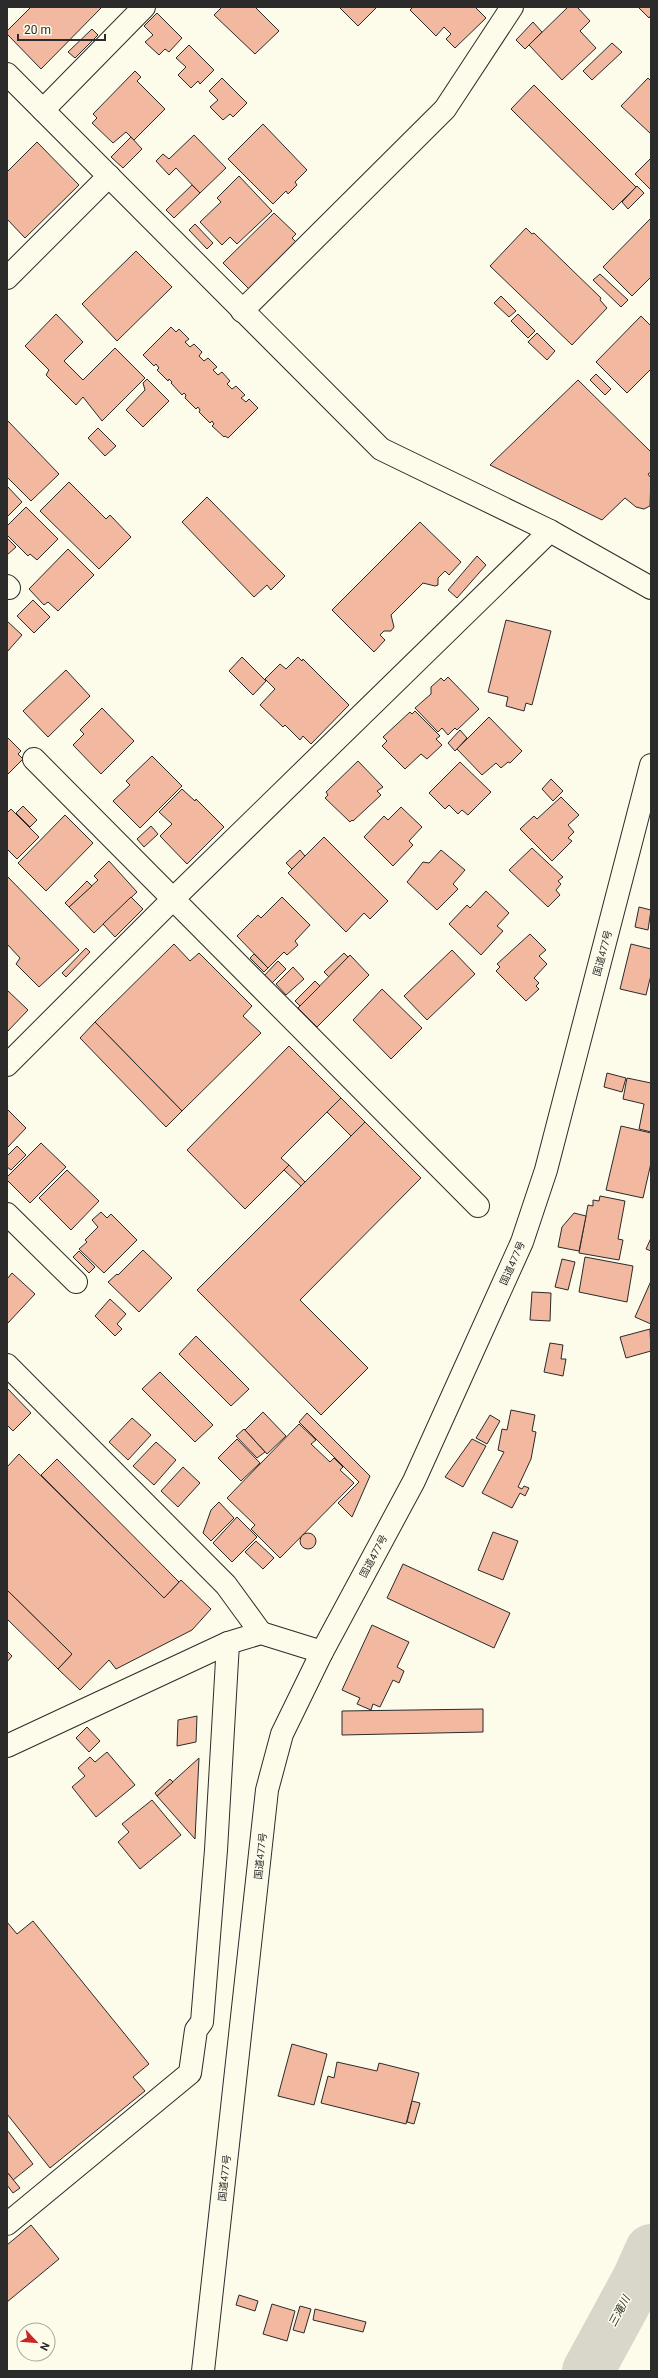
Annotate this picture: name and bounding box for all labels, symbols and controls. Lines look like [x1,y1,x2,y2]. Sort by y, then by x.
scale bar [18,16,105,42]
text: 20 m [24,23,51,37]
street label: 国道477号 [591,929,614,977]
street label: 国道477号 [498,1240,527,1287]
street label: 国道477号 [358,1533,389,1580]
street label: 国道477号 [253,1832,268,1880]
street label: 国道477号 [217,2154,232,2202]
water label: 三滝川 [606,2293,633,2329]
north arrow [16,2322,56,2362]
text: N [37,2340,52,2353]

